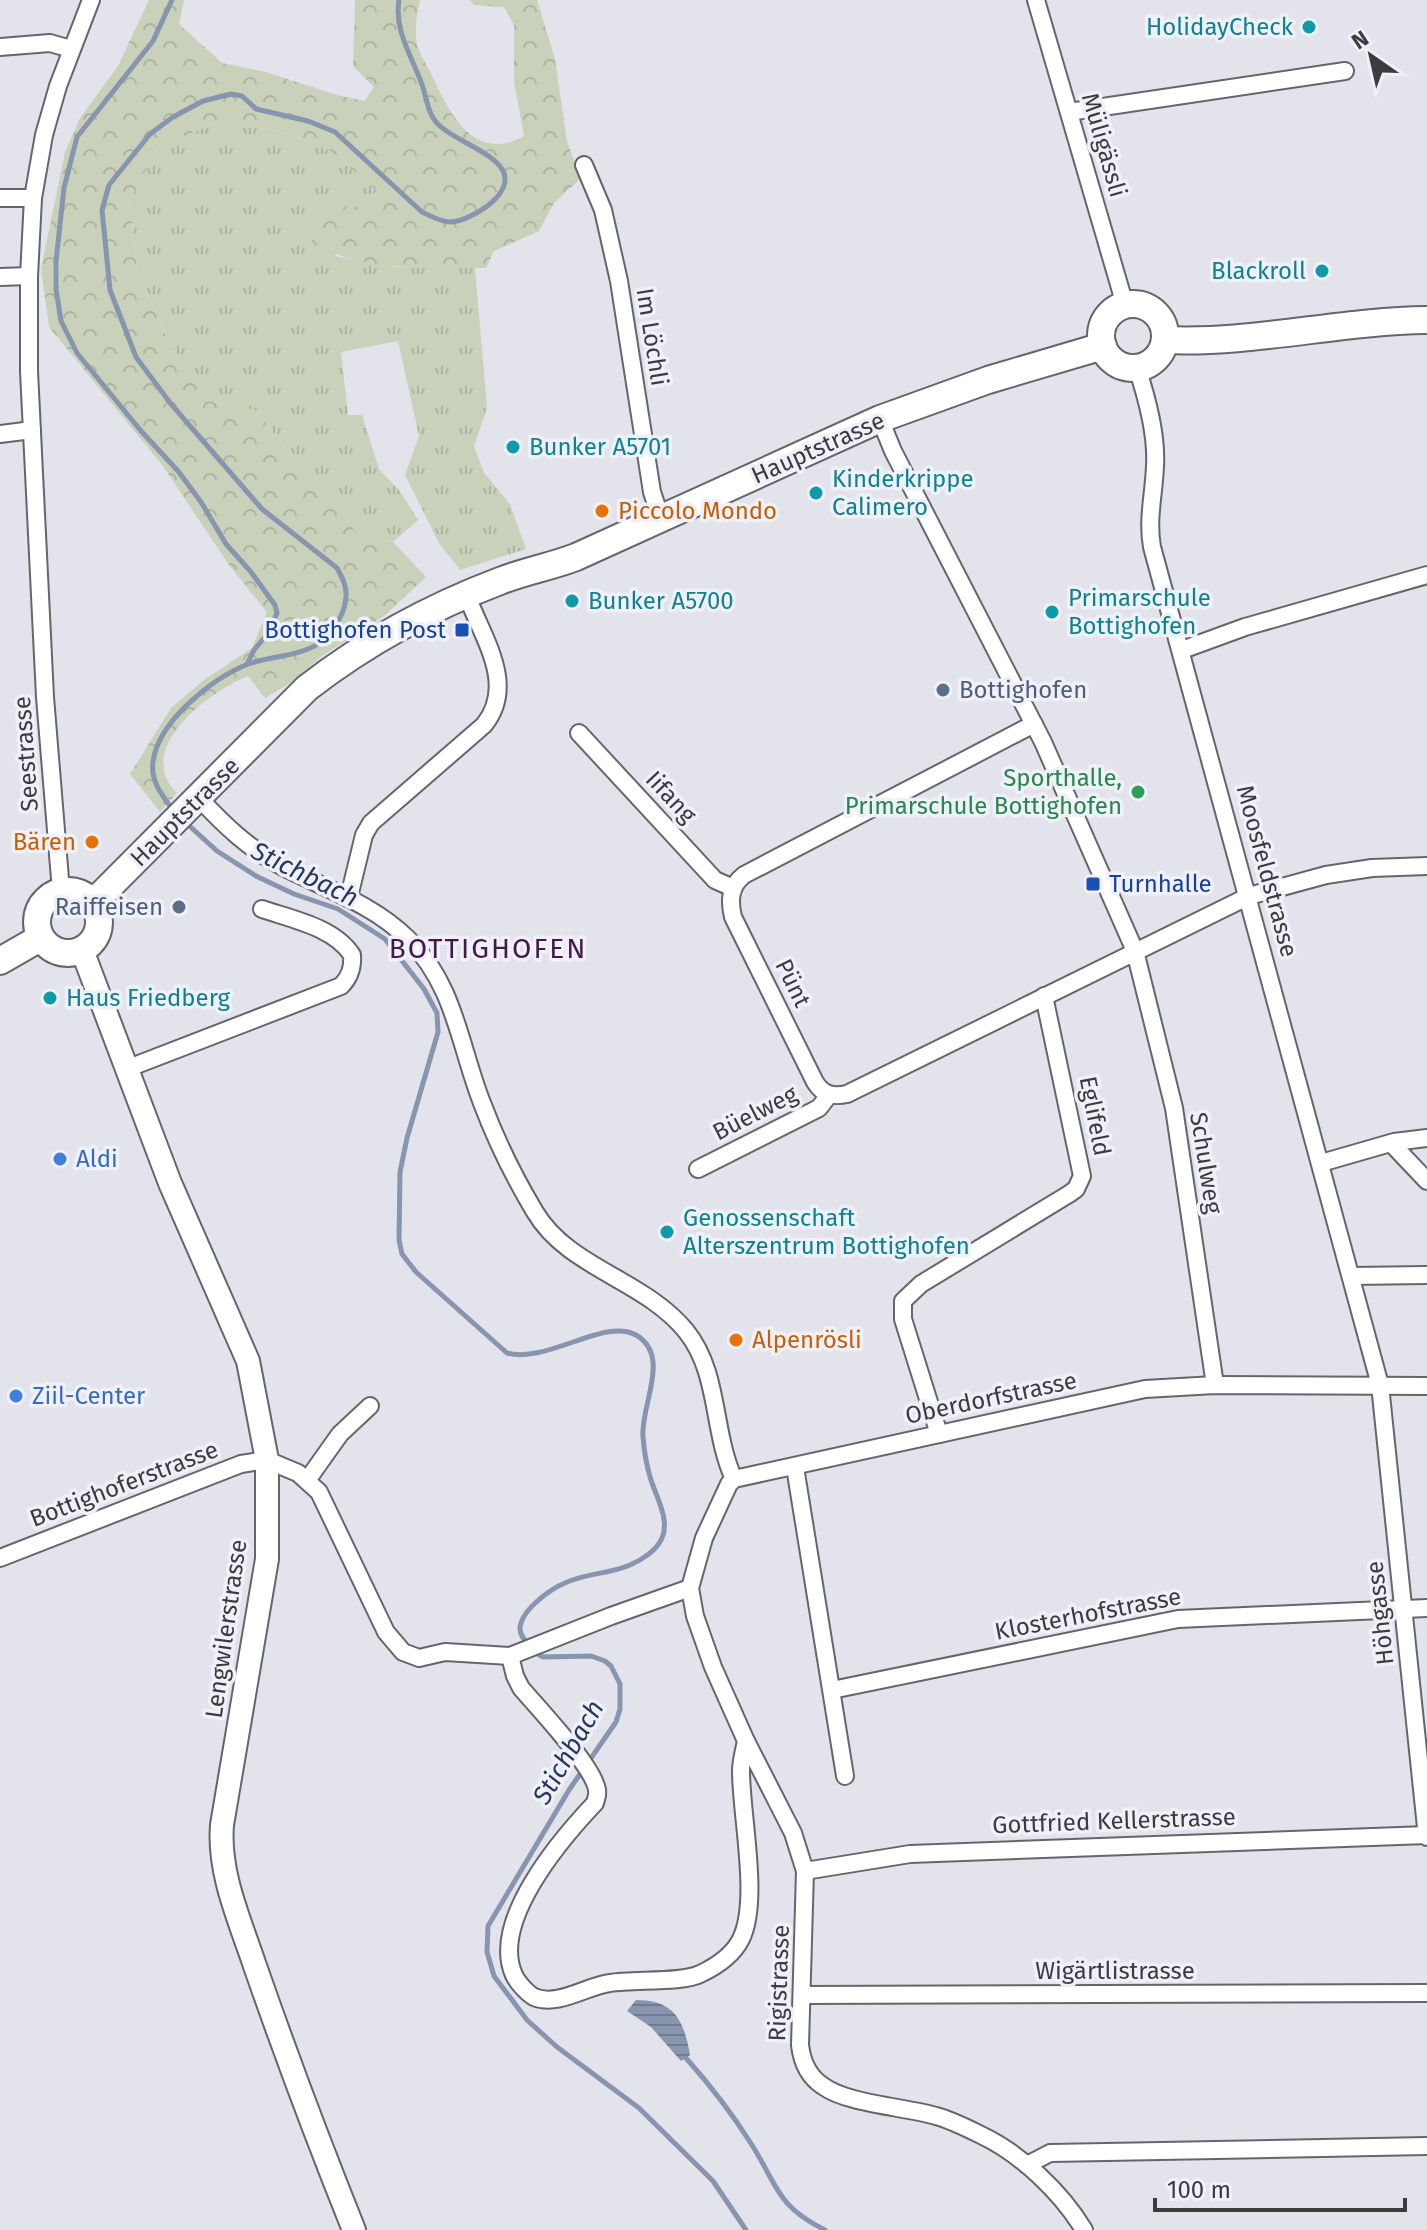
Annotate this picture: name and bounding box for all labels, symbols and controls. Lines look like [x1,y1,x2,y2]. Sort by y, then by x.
place label: HolidayCheck [1146,13,1294,41]
north arrow [1331,16,1411,96]
marker: HolidayCheck [1300,18,1318,36]
text: N [1346,25,1374,55]
street label: Müligässli [1076,90,1132,200]
place label: Blackroll [1211,257,1306,285]
marker: Blackroll [1313,262,1331,280]
street label: Im Löchli [630,286,674,388]
street label: Hauptstrasse [747,406,889,490]
place label: Bunker A5701 [529,433,671,461]
marker: Bunker A5701 [504,438,522,456]
place label: Kinderkrippe Calimero [832,465,974,521]
marker: Kinderkrippe Calimero [807,484,825,502]
place label: Piccolo Mondo [618,497,777,525]
marker: Piccolo Mondo [593,502,611,520]
place label: Primarschule Bottighofen [1068,584,1211,640]
place label: Bunker A5700 [588,587,734,615]
marker: Bunker A5700 [563,592,581,610]
marker: Primarschule Bottighofen [1043,603,1061,621]
place label: Bottighofen Post [264,616,446,644]
marker: Bottighofen Post [453,621,471,639]
place label: Bottighofen [959,676,1087,704]
marker: Bottighofen [934,681,952,699]
street label: Seestrasse [8,695,44,813]
street label: Hauptstrasse [125,752,245,872]
place label: Sporthalle, Primarschule Bottighofen [845,764,1122,820]
street label: Iifang [640,765,702,829]
street label: Moosfeldstrasse [1231,782,1303,960]
marker: Sporthalle, Primarschule Bottighofen [1129,783,1147,801]
place label: Bären [13,828,76,856]
marker: Bären [83,833,101,851]
water label: Stichbach [245,835,363,914]
place label: Turnhalle [1109,870,1212,898]
marker: Turnhalle [1084,875,1102,893]
place label: Raiffeisen [55,893,163,921]
marker: Raiffeisen [170,898,188,916]
district label: BOTTIGHOFEN [389,932,587,965]
street label: Pünt [769,954,817,1012]
place label: Haus Friedberg [66,984,231,1012]
marker: Haus Friedberg [41,989,59,1007]
street label: Eglifeld [1074,1074,1116,1158]
street label: Büelweg [708,1080,803,1146]
street label: Schulweg [1184,1110,1228,1216]
place label: Aldi [76,1145,118,1173]
marker: Aldi [51,1150,69,1168]
place label: Genossenschaft Alterszentrum Bottighofen [683,1204,970,1260]
marker: Genossenschaft Alterszentrum Bottighofen [658,1223,676,1241]
place label: Alpenrösli [752,1326,862,1354]
marker: Alpenrösli [727,1331,745,1349]
street label: Oberdorfstrasse [903,1366,1079,1430]
place label: Ziil-Center [32,1382,146,1410]
marker: Ziil-Center [7,1387,25,1405]
street label: Bottighoferstrasse [26,1435,222,1533]
street label: Lengwilerstrasse [200,1538,252,1720]
street label: Höhgasse [1361,1560,1399,1666]
street label: Klosterhofstrasse [992,1582,1184,1646]
water label: Stichbach [526,1695,611,1811]
street label: Gottfried Kellerstrasse [992,1803,1236,1839]
street label: Rigistrasse [763,1924,795,2042]
street label: Wigärtlistrasse [1035,1957,1195,1985]
scale bar [1155,2162,1405,2212]
text: 100 m [1167,2176,1231,2204]

